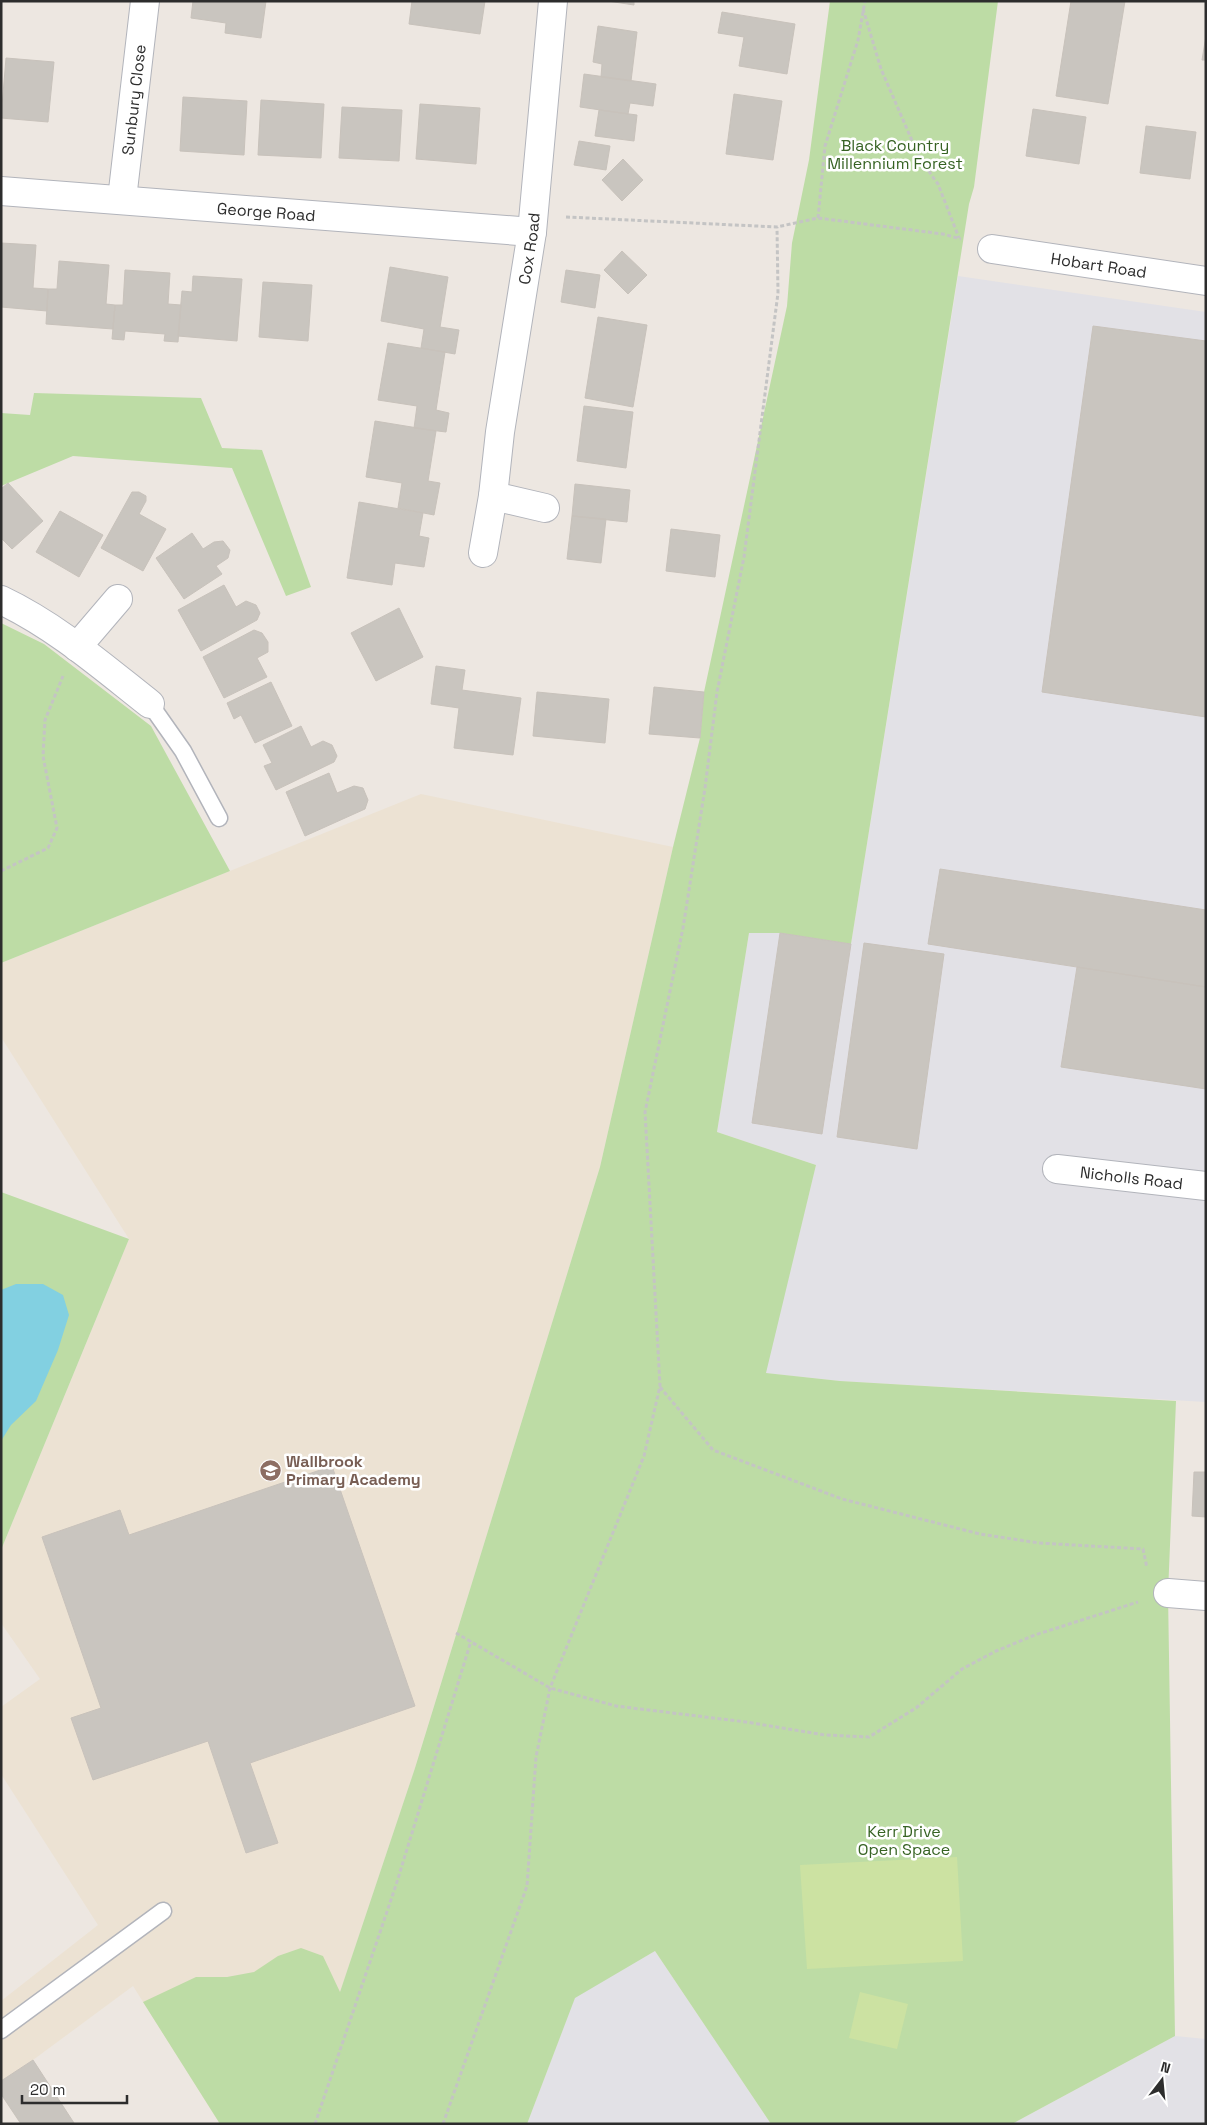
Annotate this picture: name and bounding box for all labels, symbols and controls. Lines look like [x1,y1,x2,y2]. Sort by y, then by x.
street label: Sunbury Close [117,43,151,156]
park label: Black Country Millennium Forest [827,135,963,174]
street label: George Road [216,198,316,226]
street label: Cox Road [514,212,545,286]
street label: Hobart Road [1049,248,1148,283]
street label: Nicholls Road [1079,1162,1184,1194]
place label: Wallbrook Primary Academy [286,1451,421,1490]
school or university icon: Wallbrook Primary Academy [258,1458,282,1482]
park label: Kerr Drive Open Space [858,1821,950,1860]
north arrow [1137,2055,1187,2105]
text: N [1159,2058,1173,2077]
scale bar [22,2072,128,2104]
text: 20 m [30,2080,65,2099]

